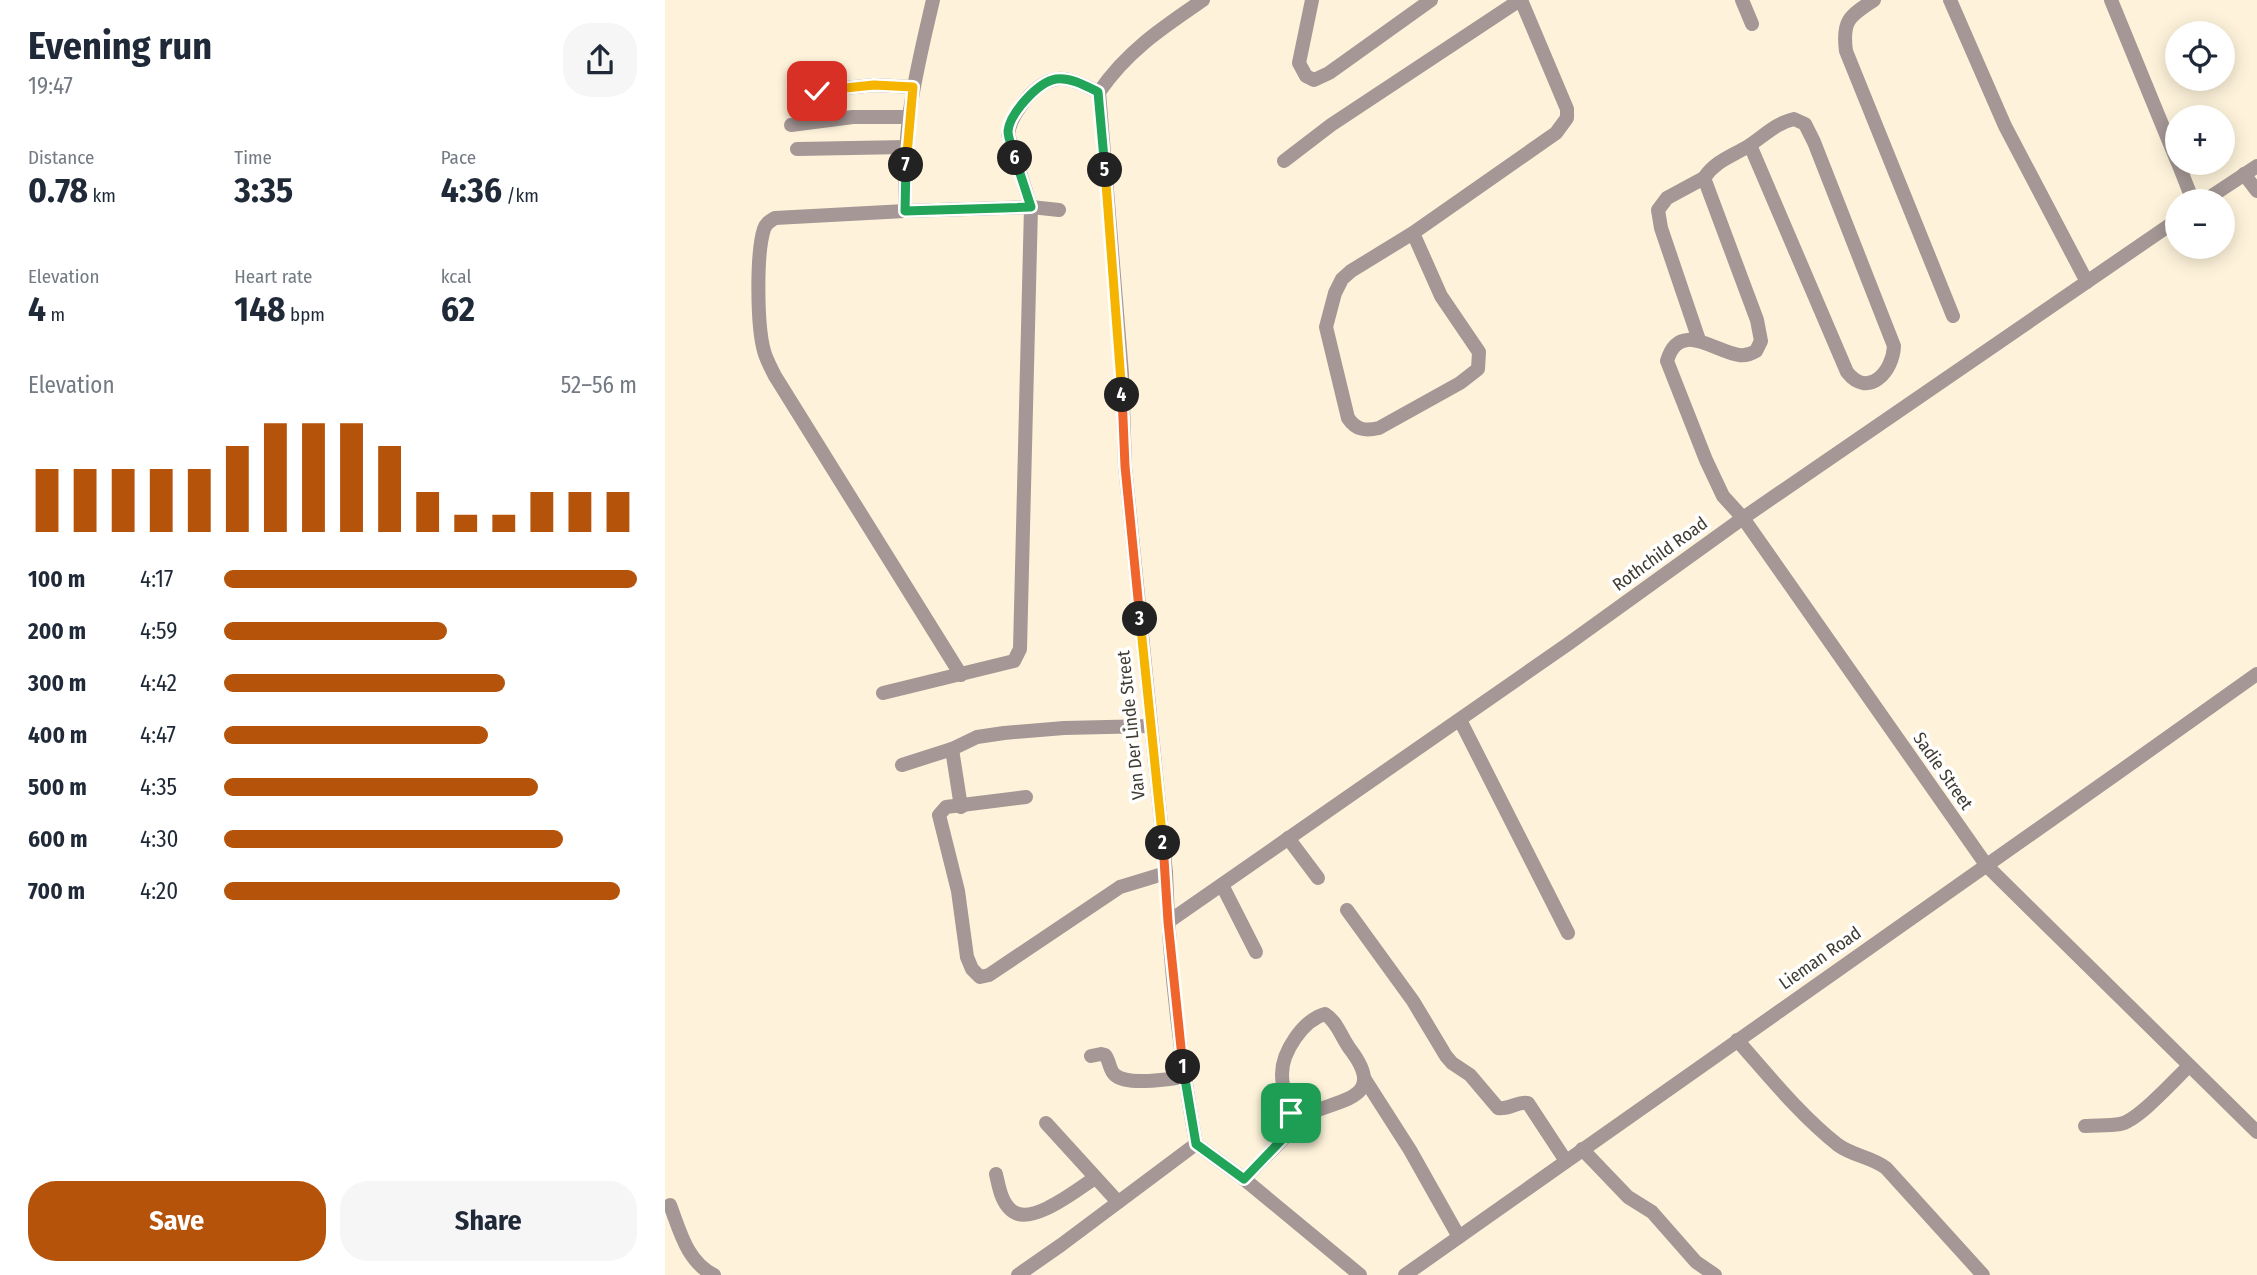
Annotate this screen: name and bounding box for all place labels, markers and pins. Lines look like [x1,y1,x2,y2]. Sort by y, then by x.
pin [787,61,847,121]
pin: 6 [997,140,1033,176]
pin: 7 [889,148,923,182]
pin: 5 [1087,152,1123,188]
pin: 4 [1105,378,1140,412]
pin: 3 [1123,602,1157,636]
pin: 2 [1145,826,1181,860]
pin: 1 [1165,1050,1201,1084]
pin [1261,1083,1321,1143]

